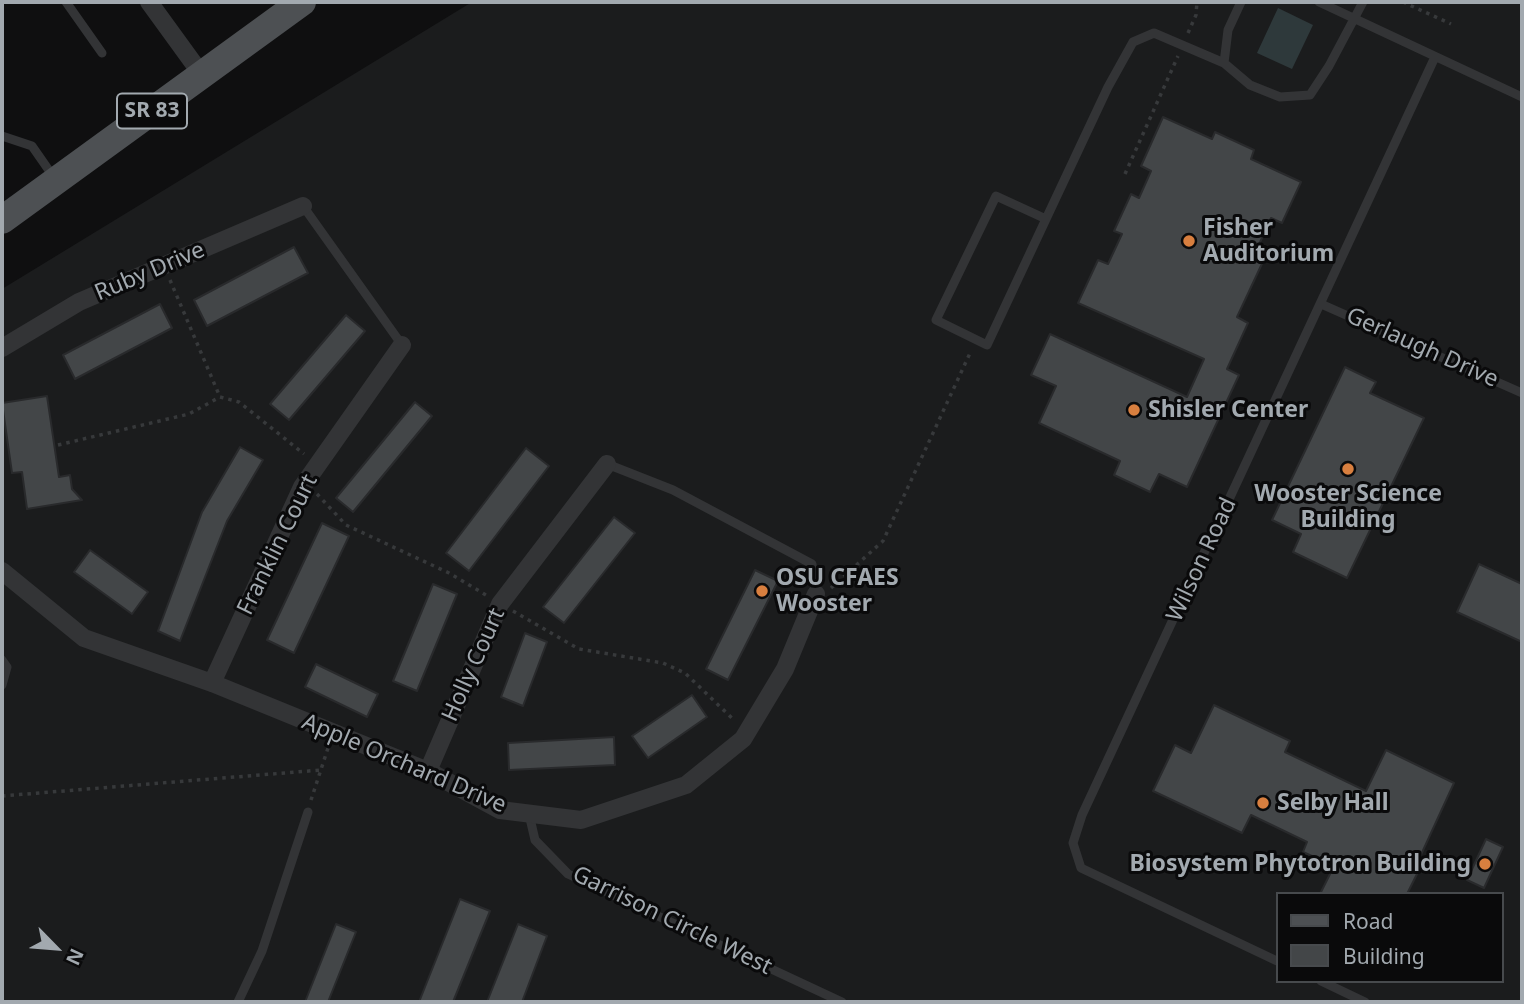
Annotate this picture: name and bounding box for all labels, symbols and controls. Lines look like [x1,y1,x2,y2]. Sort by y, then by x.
road number: SR 83 [117,94,187,128]
place label: Fisher Auditorium [1203,214,1334,268]
marker: Fisher Auditorium [1181,233,1197,249]
street label: Ruby Drive [91,236,209,308]
street label: Gerlaugh Drive [1342,302,1502,394]
place label: Shisler Center [1148,396,1308,424]
marker: Shisler Center [1126,402,1142,418]
marker: Wooster Science Building [1340,461,1356,477]
street label: Franklin Court [232,470,324,620]
place label: Wooster Science Building [1254,480,1442,534]
street label: Wilson Road [1161,494,1243,626]
place label: OSU CFAES Wooster [776,564,899,618]
marker: OSU CFAES Wooster [754,583,770,599]
street label: Holly Court [437,604,511,726]
street label: Apple Orchard Drive [298,708,510,820]
place label: Selby Hall [1277,789,1389,817]
marker: Selby Hall [1255,795,1271,811]
place label: Biosystem Phytotron Building [1129,850,1471,878]
marker: Biosystem Phytotron Building [1477,856,1493,872]
street label: Garrison Circle West [568,861,776,981]
legend [1276,892,1503,983]
text: Road [1343,907,1393,935]
north arrow [21,913,91,983]
text: Building [1343,942,1425,970]
text: N [60,944,90,969]

